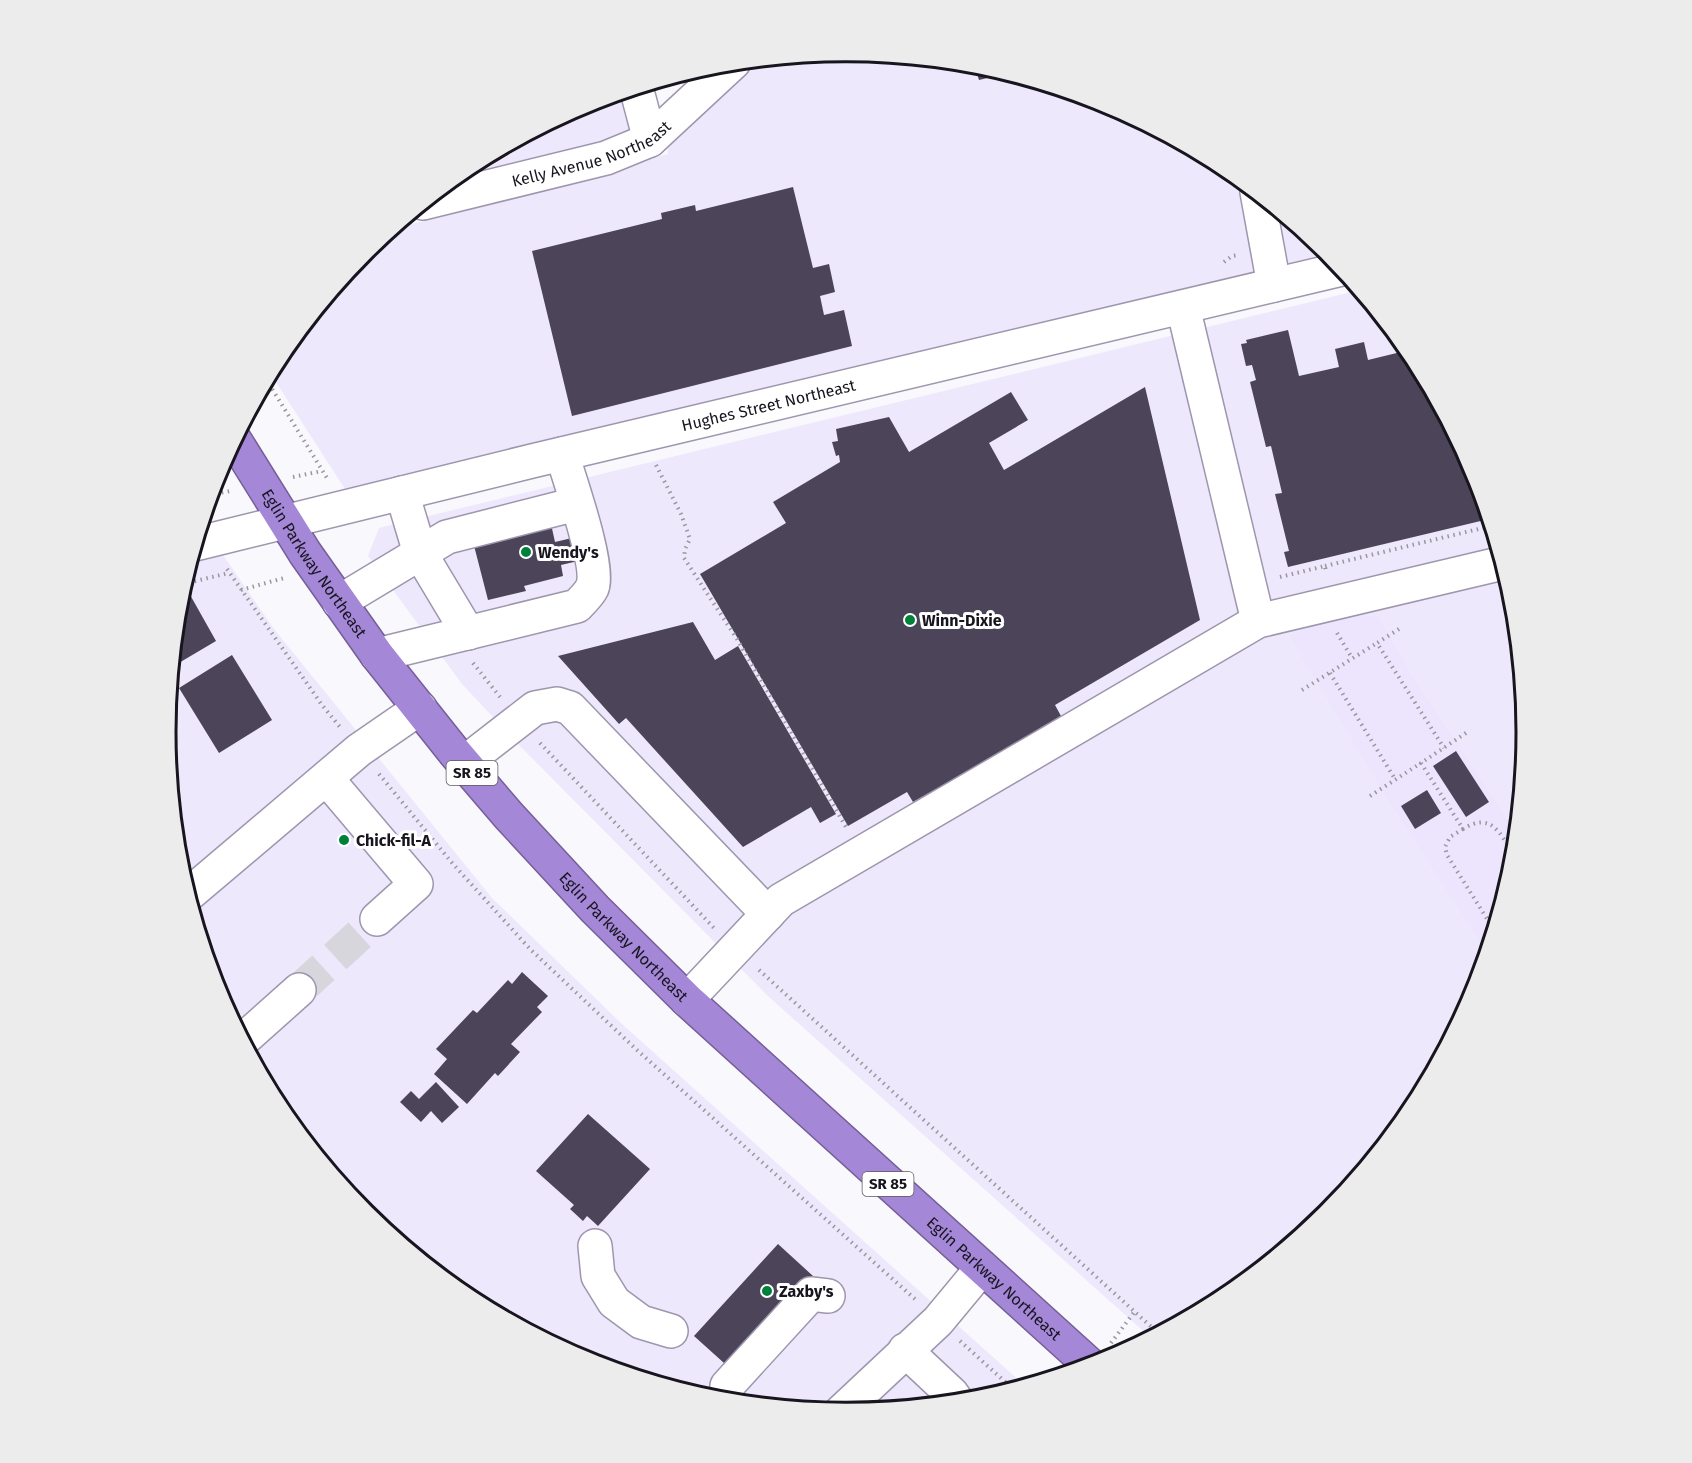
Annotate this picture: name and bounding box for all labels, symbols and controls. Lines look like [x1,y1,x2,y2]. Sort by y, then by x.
street label: Kelly Avenue Northeast [510,116,674,190]
street label: Hughes Street Northeast [680,375,857,435]
street label: Eglin Parkway Northeast [258,485,371,641]
place label: Wendy's [538,543,599,562]
marker: Wendy's [519,545,533,559]
place label: Winn-Dixie [922,611,1002,630]
marker: Winn-Dixie [903,613,917,627]
road number: SR 85 [446,761,498,785]
place label: Chick-fil-A [356,831,432,850]
marker: Chick-fil-A [337,833,351,847]
street label: Eglin Parkway Northeast [556,868,692,1005]
road number: SR 85 [862,1172,914,1196]
street label: Eglin Parkway Northeast [923,1213,1066,1344]
place label: Zaxby's [779,1282,834,1301]
marker: Zaxby's [760,1284,774,1298]

